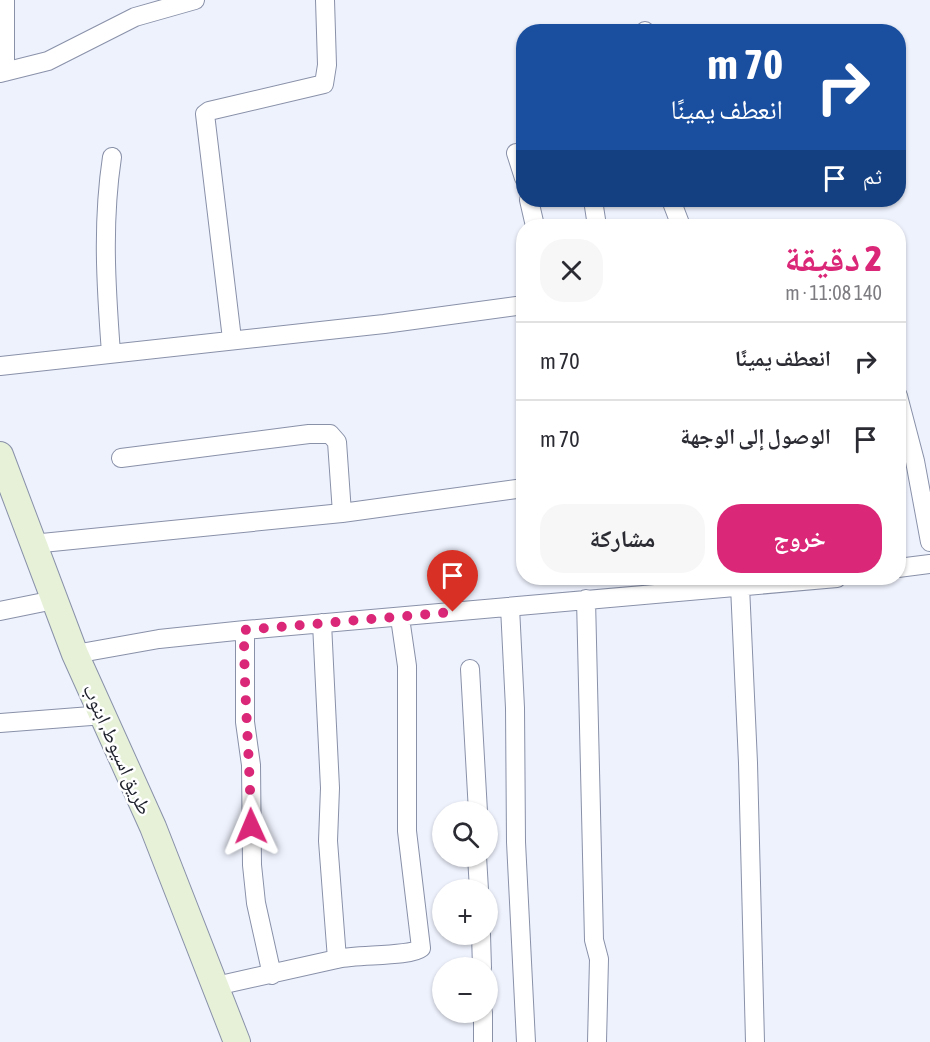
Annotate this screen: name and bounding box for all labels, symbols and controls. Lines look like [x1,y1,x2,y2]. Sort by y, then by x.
text: 70 m [708,40,783,88]
icon: right [804,48,882,126]
text: انعطف يمينًا [670,94,783,125]
icon: arrive [818,162,851,195]
text: ثم [863,163,882,189]
text: 2 دقيقة [785,237,882,279]
button: close [540,239,603,302]
text: 140 m · 11:08 [785,281,882,304]
text: انعطف يمينًا [735,345,831,371]
icon: right [849,345,882,378]
text: 70 m [540,348,580,374]
text: الوصول إلى الوجهة [680,423,831,449]
icon: arrive [849,423,882,456]
text: 70 m [540,426,580,452]
button: مشاركة [540,504,705,573]
button: خروج [717,504,882,573]
pin [427,550,478,612]
icon: arrive [436,559,469,592]
street label: طريق اسيوط, ابنوب [78,680,157,818]
position arrow [219,794,283,858]
map controls [432,801,498,1023]
button: search [432,801,498,867]
button: + [432,879,498,945]
button: − [432,957,498,1023]

